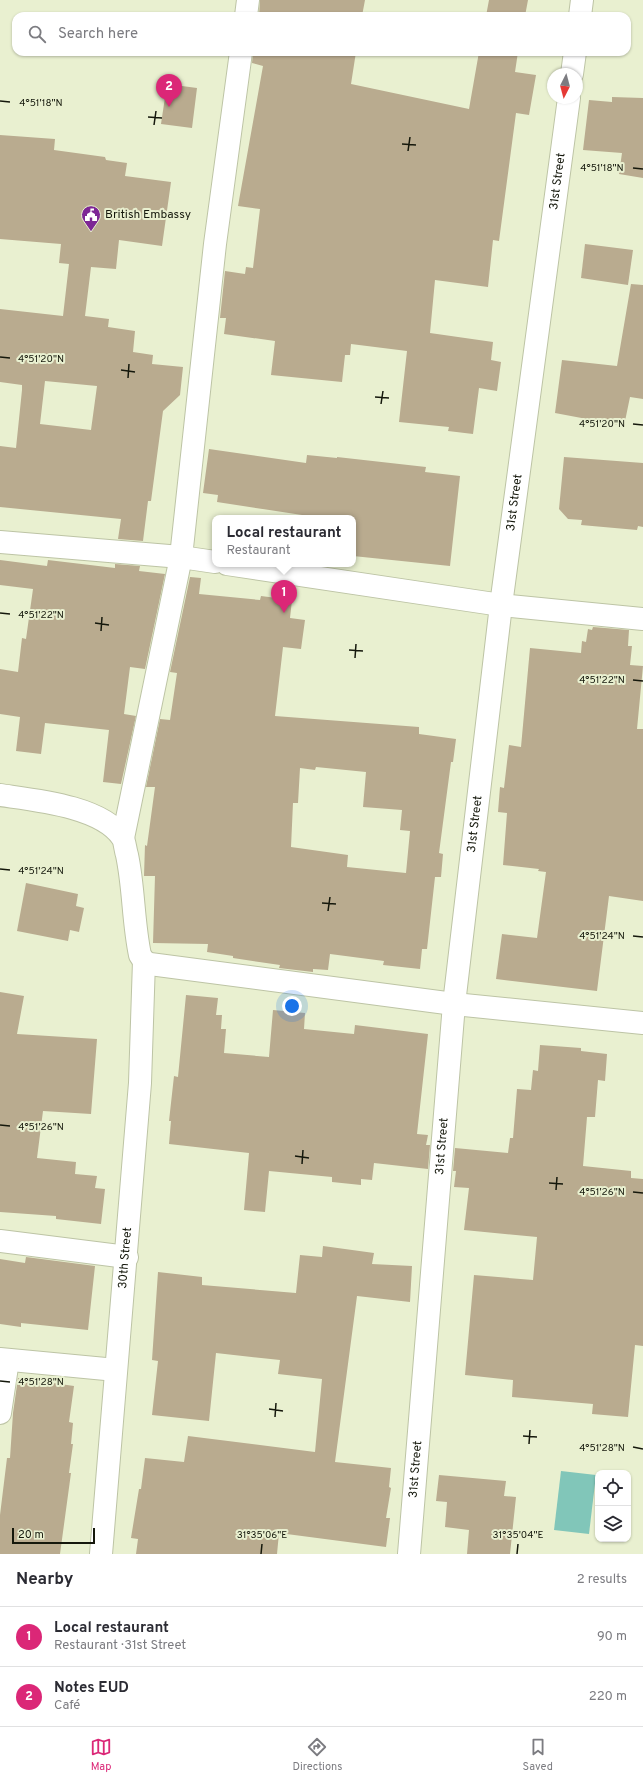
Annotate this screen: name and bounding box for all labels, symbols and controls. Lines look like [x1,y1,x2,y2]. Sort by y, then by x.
search box [12,12,631,56]
icon: search [26,23,48,45]
text: Search here [58,25,138,44]
north arrow [547,68,583,104]
pin: 2 [156,74,182,107]
text: 4°51'18"N [19,97,63,110]
street label: 31st Street [546,152,570,211]
text: 4°51'18"N [580,162,624,175]
public building icon: British Embassy [80,204,102,232]
place label: British Embassy [105,207,191,223]
text: 4°51'20"N [18,353,64,366]
text: 4°51'20"N [579,418,625,431]
street label: 31st Street [503,473,526,532]
popup [212,515,356,567]
text: Local restaurant [227,524,341,543]
text: Restaurant [227,543,291,559]
pin: 1 [271,580,297,613]
text: 4°51'22"N [18,609,64,622]
text: 4°51'22"N [579,674,625,687]
street label: 31st Street [464,795,486,854]
text: 4°51'24"N [18,865,64,878]
text: 4°51'24"N [579,930,625,943]
your location [282,996,302,1016]
street label: 31st Street [432,1117,453,1176]
text: 4°51'26"N [18,1121,64,1134]
text: 4°51'26"N [579,1186,625,1199]
street label: 30th Street [115,1227,136,1289]
text: 4°51'28"N [18,1376,64,1389]
street label: 31st Street [406,1440,426,1499]
text: 4°51'28"N [579,1442,625,1455]
map controls [595,1470,631,1542]
button: locate [595,1470,631,1506]
button: layers [595,1506,631,1542]
scale bar [12,1526,95,1545]
text: 20 m [18,1528,44,1542]
text: 31°35'06"E [237,1529,287,1542]
text: 31°35'04"E [493,1529,543,1542]
text: Nearby [16,1569,73,1591]
text: 2 results [577,1572,627,1588]
text: Local restaurant [54,1619,169,1638]
text: 1 [26,1629,32,1645]
text: 90 m [597,1629,627,1645]
text: Restaurant · 31st Street [54,1638,186,1654]
text: Notes EUD [54,1679,129,1698]
text: 2 [25,1689,33,1705]
text: 220 m [589,1689,627,1705]
text: Café [54,1698,80,1714]
tab: Map [90,1736,112,1774]
tab: Directions [292,1736,342,1774]
tab: Saved [523,1736,553,1774]

